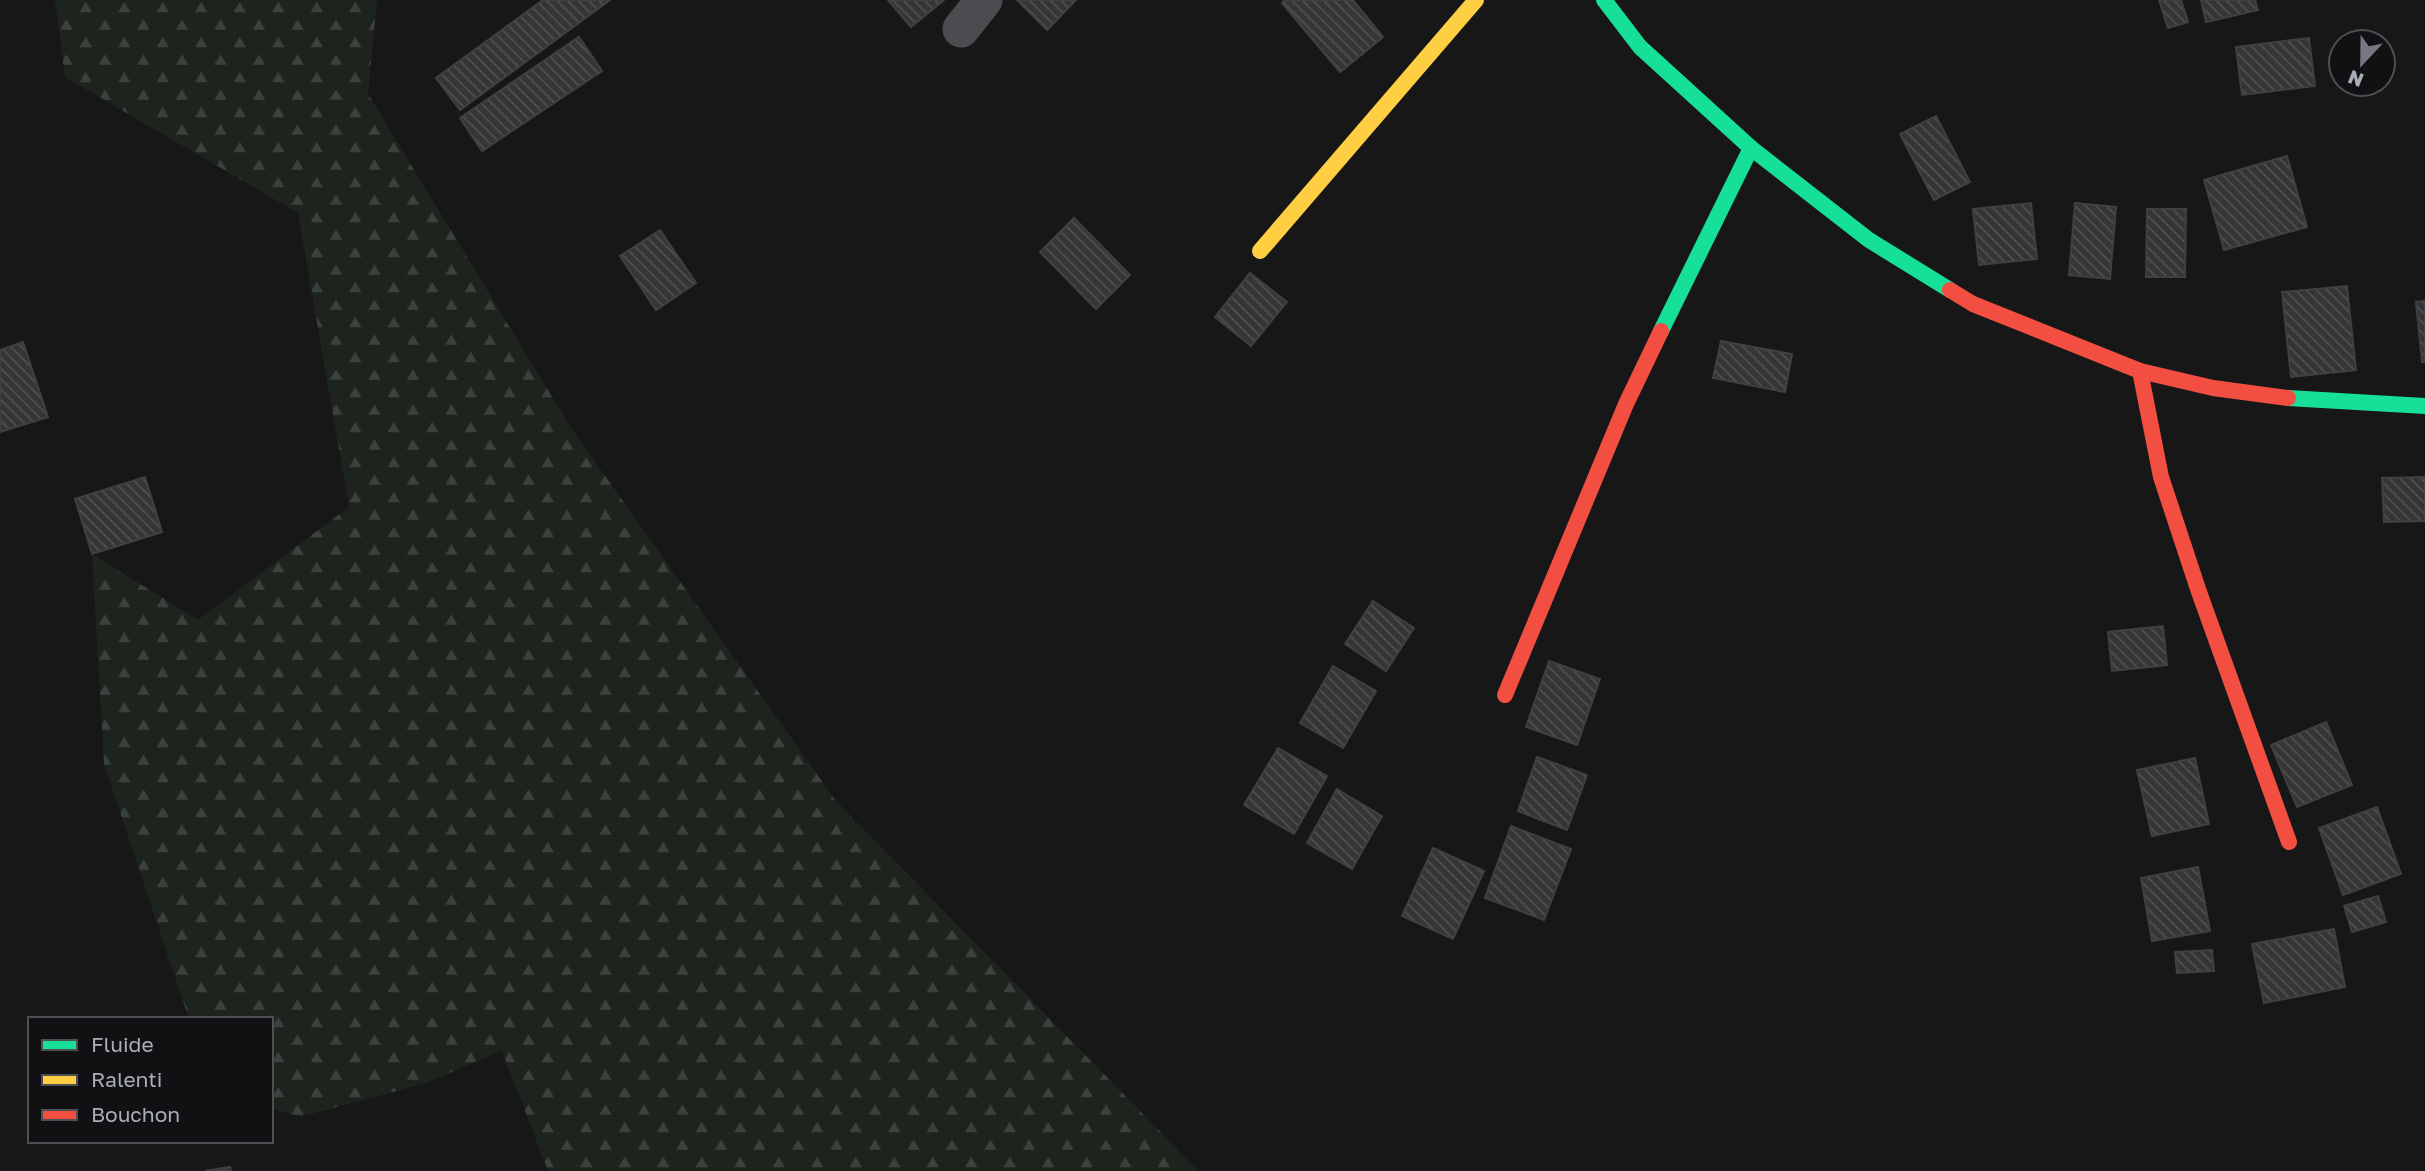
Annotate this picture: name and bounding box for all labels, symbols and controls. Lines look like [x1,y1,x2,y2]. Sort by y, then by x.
north arrow [2327,28,2397,98]
text: N [2344,66,2366,93]
legend [28,1017,273,1143]
text: Fluide [91,1031,154,1057]
text: Ralenti [91,1066,162,1092]
text: Bouchon [91,1101,180,1127]

